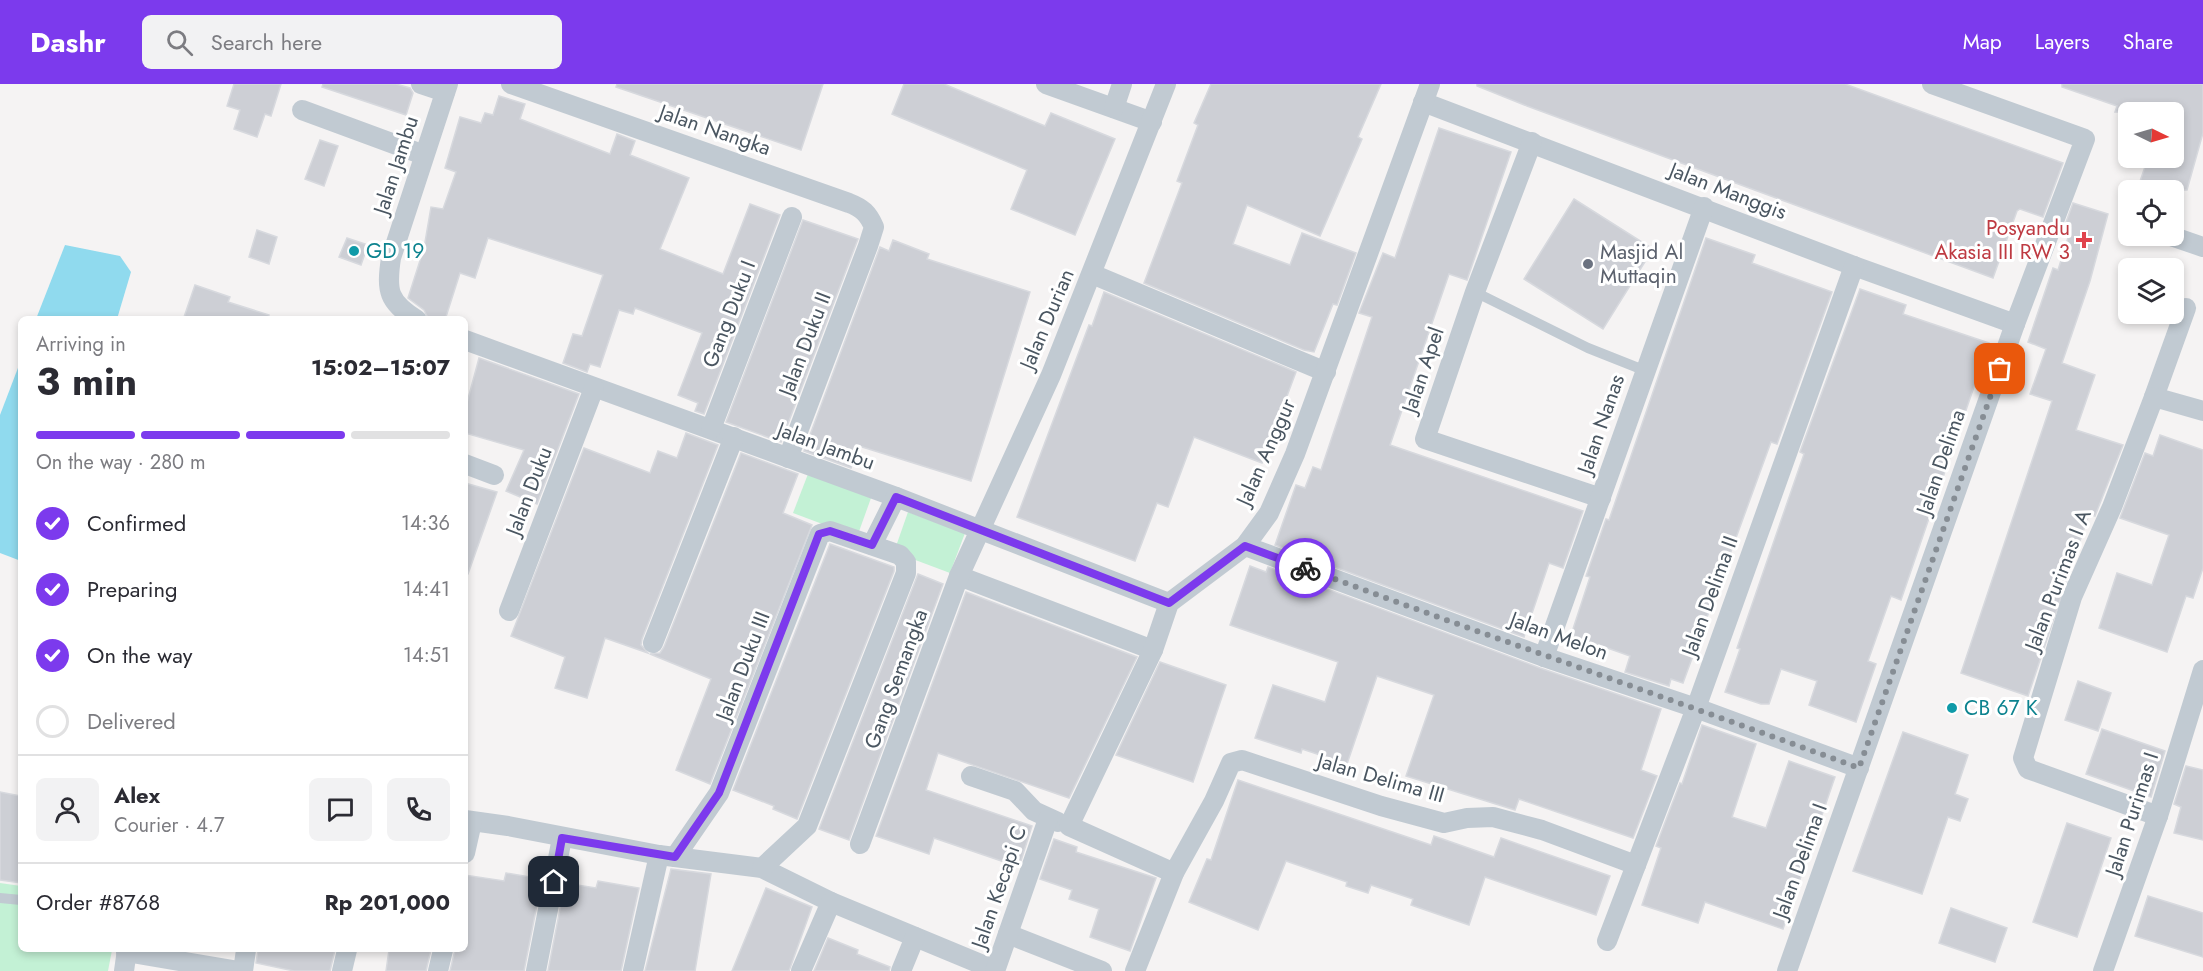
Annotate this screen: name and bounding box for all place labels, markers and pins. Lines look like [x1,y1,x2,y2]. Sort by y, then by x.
place label: Posyandu Akasia III RW 3 [1934,213,2070,267]
marker: Posyandu Akasia III RW 3 [2075,231,2093,249]
place label: GD 19 [366,236,424,266]
place label: Masjid Al Muttaqin [1600,237,1683,291]
marker: GD 19 [347,244,361,258]
marker: Masjid Al Muttaqin [1581,257,1595,271]
pin [1974,343,2025,394]
place label: CB 67 K [1964,693,2038,723]
marker: CB 67 K [1945,701,1959,715]
pin [528,856,579,907]

